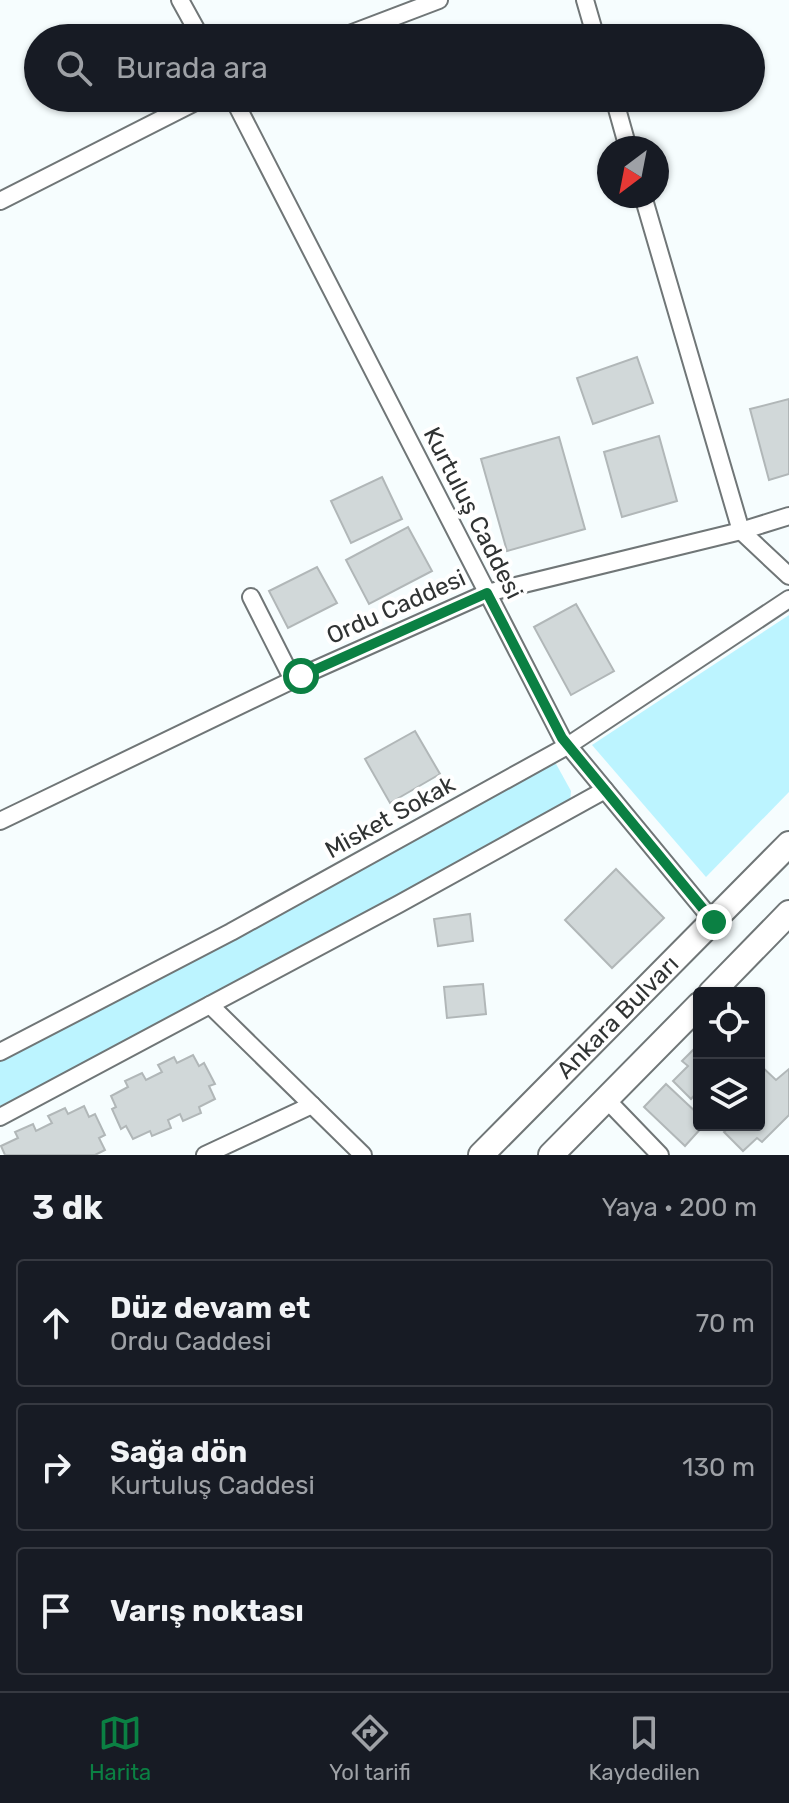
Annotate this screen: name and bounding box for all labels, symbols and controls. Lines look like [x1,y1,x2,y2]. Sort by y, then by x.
search box [24,24,765,112]
icon: search [52,46,96,90]
text: Burada ara [116,50,268,86]
north arrow [597,136,669,208]
street label: Kurtuluş Caddesi [418,422,528,604]
street label: Ordu Caddesi [322,564,470,650]
route start [283,658,319,694]
street label: Misket Sokak [320,770,460,864]
route end [696,904,732,940]
street label: Ankara Bulvarı [551,950,684,1084]
map controls [693,987,765,1131]
button: locate [693,987,765,1059]
button: layers [693,1059,765,1131]
text: 3 dk [32,1187,103,1228]
text: Yaya · 200 m [601,1192,757,1223]
text: Düz devam et [110,1290,310,1326]
icon: ahead [34,1301,78,1345]
text: 70 m [696,1308,755,1339]
text: Ordu Caddesi [110,1326,271,1357]
text: Sağa dön [110,1434,247,1470]
icon: right [34,1445,78,1489]
text: 130 m [682,1452,755,1483]
text: Kurtuluş Caddesi [110,1470,315,1501]
icon: arrive [34,1589,78,1633]
text: Varış noktası [110,1593,304,1629]
tab: Harita [89,1711,151,1786]
tab: Yol tarifi [329,1711,411,1786]
tab: Kaydedilen [589,1711,700,1786]

